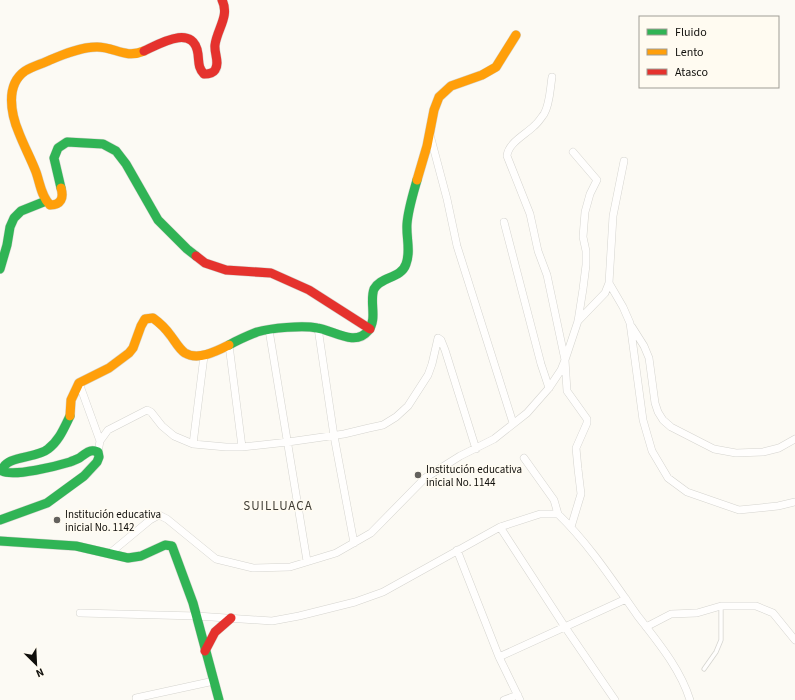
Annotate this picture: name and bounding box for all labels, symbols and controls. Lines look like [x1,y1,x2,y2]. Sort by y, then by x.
legend [639,16,779,88]
text: Fluido [675,24,707,41]
text: Lento [675,44,704,61]
text: Atasco [675,64,708,81]
place label: Institución educativa inicial No. 1144 [426,462,522,490]
marker: Institución educativa inicial No. 1144 [413,470,423,480]
district label: SUILLUACA [243,497,313,515]
place label: Institución educativa inicial No. 1142 [65,507,161,535]
marker: Institución educativa inicial No. 1142 [52,515,62,525]
north arrow [16,644,56,684]
text: N [33,664,46,681]

